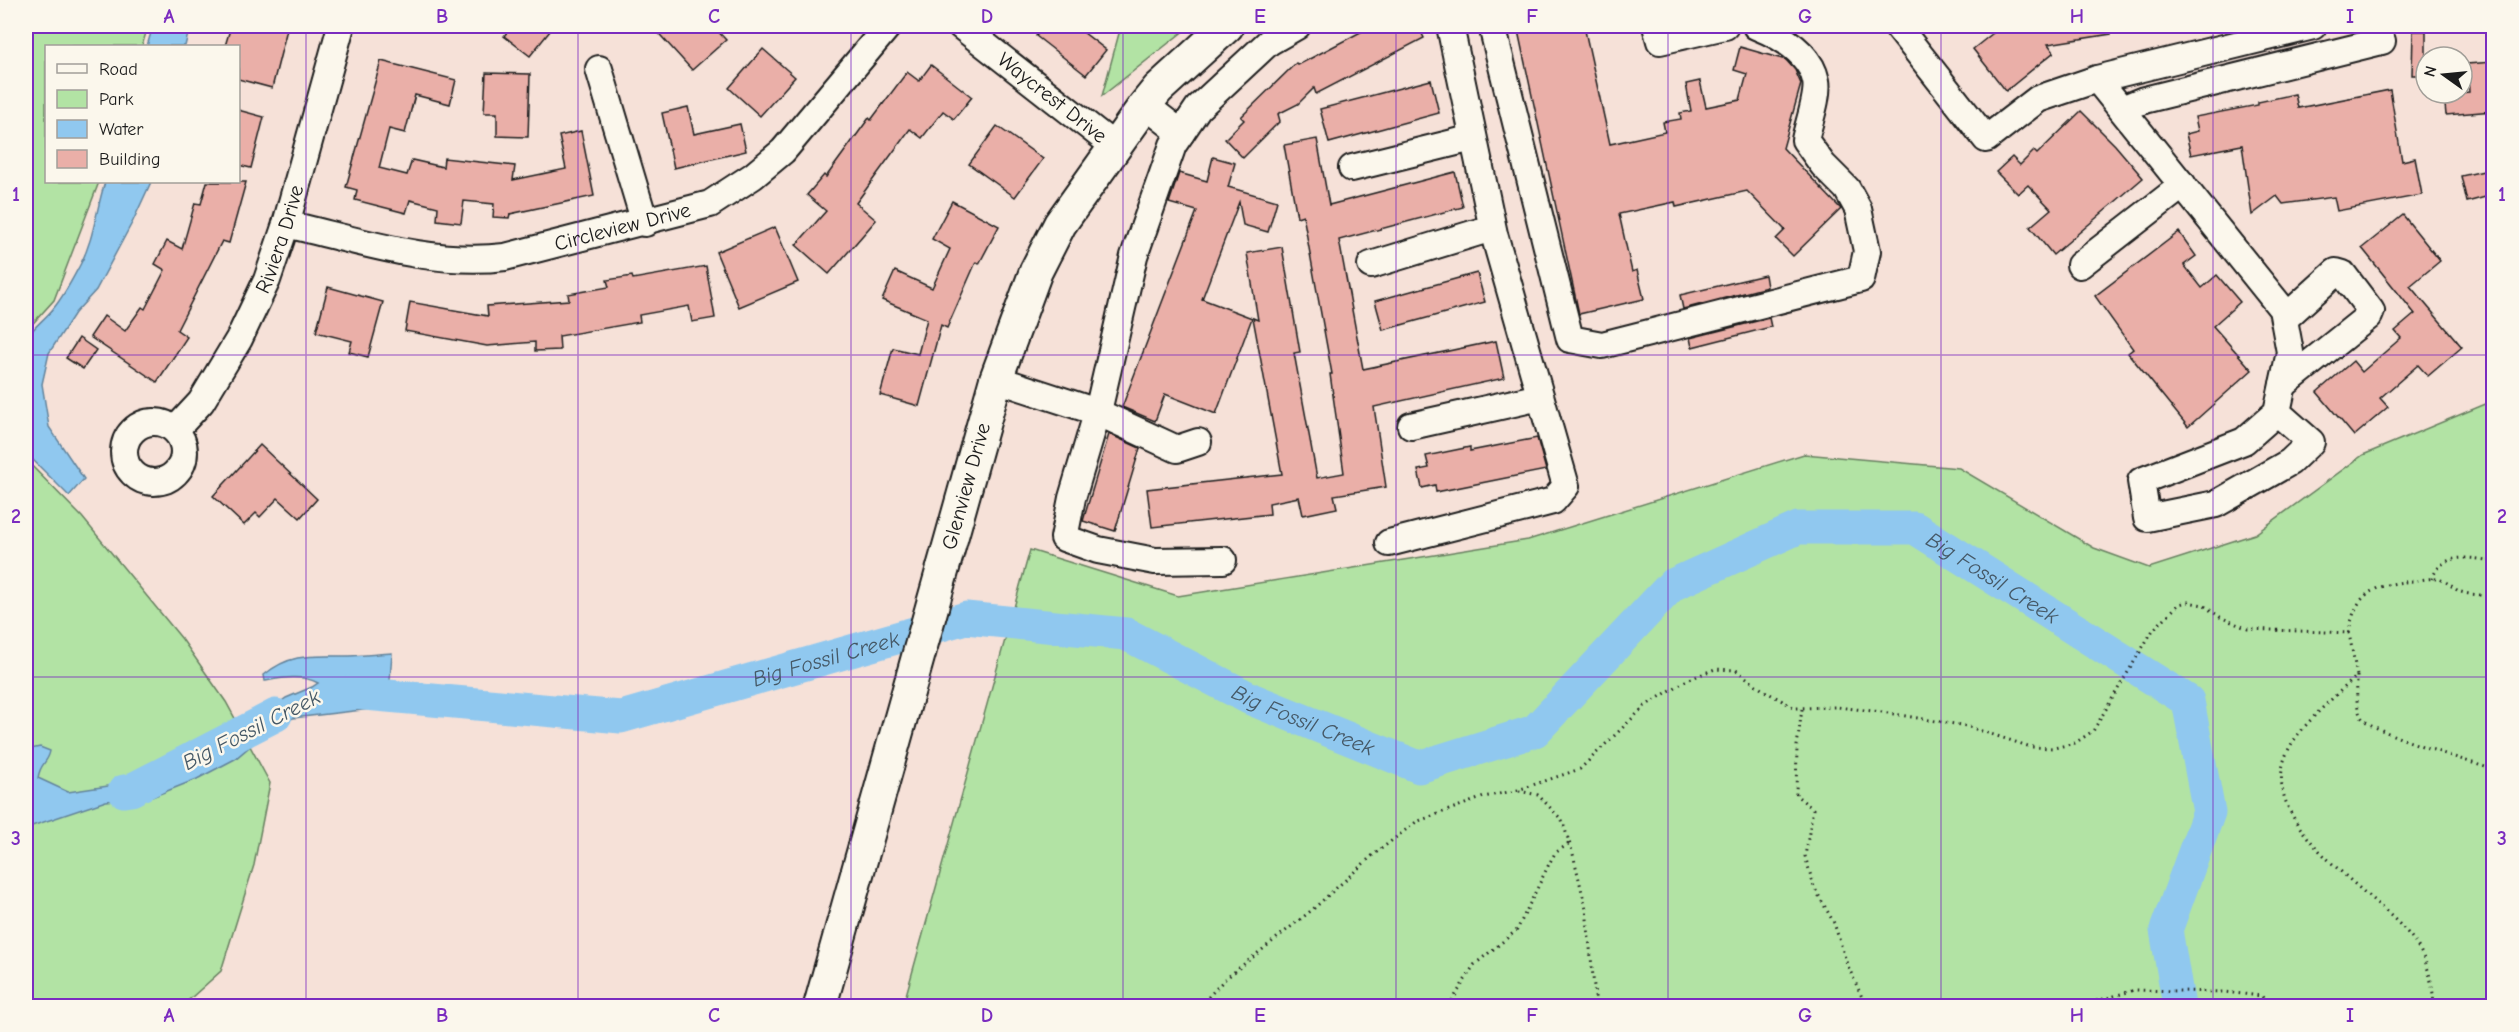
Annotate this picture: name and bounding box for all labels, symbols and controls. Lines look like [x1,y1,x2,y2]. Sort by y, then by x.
text: A [163,5,175,28]
text: B [436,5,448,28]
text: C [708,5,720,28]
text: D [981,5,993,28]
text: E [1254,5,1266,28]
text: F [1526,5,1538,28]
text: G [1798,5,1812,28]
text: H [2070,5,2084,28]
text: I [2346,5,2354,28]
legend [45,45,240,183]
north arrow [2414,45,2474,105]
street label: Waycrest Drive [993,47,1112,148]
text: Road [99,59,138,80]
text: N [2420,64,2441,79]
text: Park [99,89,134,110]
text: Water [99,119,144,140]
text: Building [99,149,161,170]
street label: Riviera Drive [250,182,308,297]
text: 1 [12,183,20,206]
text: 1 [2498,183,2506,206]
street label: Circleview Drive [552,198,693,256]
street label: Glenview Drive [937,420,995,552]
text: 2 [11,505,21,528]
text: 2 [2497,505,2507,528]
water label: Big Fossil Creek [1921,527,2063,630]
water label: Big Fossil Creek [749,626,903,693]
water label: Big Fossil Creek [1227,679,1378,762]
water label: Big Fossil Creek [178,684,325,776]
text: 3 [11,827,21,850]
text: 3 [2497,827,2507,850]
text: A [163,1004,175,1027]
text: B [436,1004,448,1027]
text: C [708,1004,720,1027]
text: D [981,1004,993,1027]
text: E [1254,1004,1266,1027]
text: F [1526,1004,1538,1027]
text: G [1798,1004,1812,1027]
text: H [2070,1004,2084,1027]
text: I [2346,1004,2354,1027]

